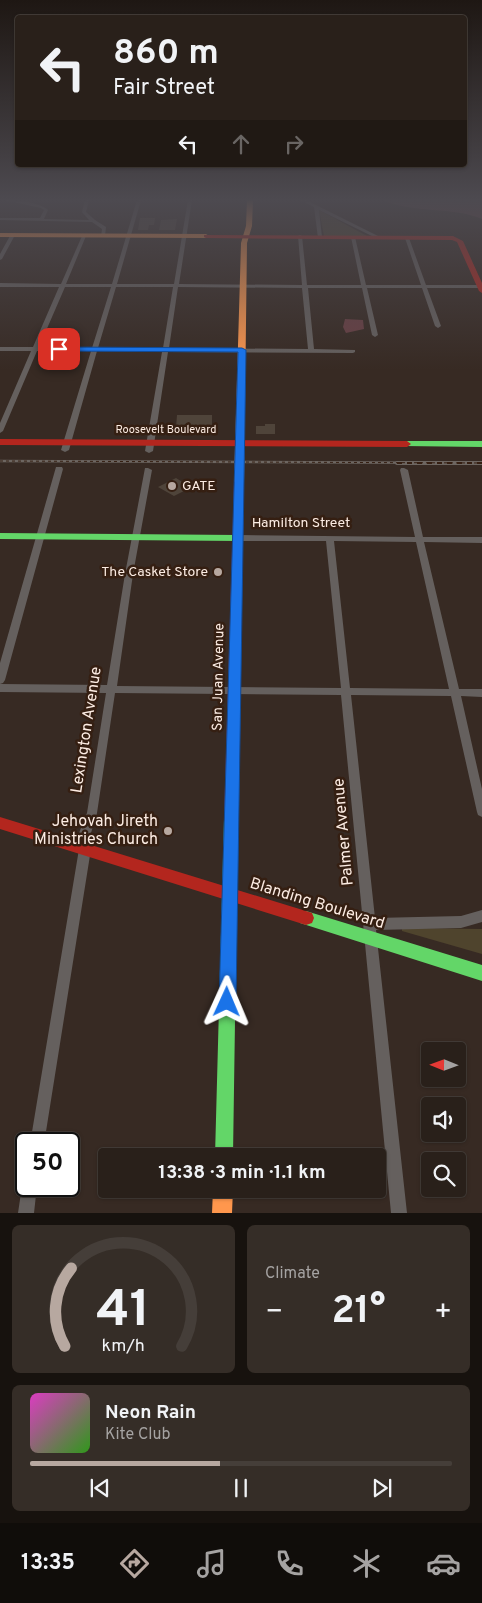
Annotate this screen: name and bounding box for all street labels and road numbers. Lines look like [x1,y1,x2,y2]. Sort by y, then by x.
street label: Roosevelt Boulevard [115,423,217,437]
street label: Hamilton Street [252,515,350,532]
street label: San Juan Avenue [210,623,228,731]
street label: Lexington Avenue [67,665,107,795]
street label: Palmer Avenue [329,777,359,887]
street label: Blanding Boulevard [247,874,387,934]

